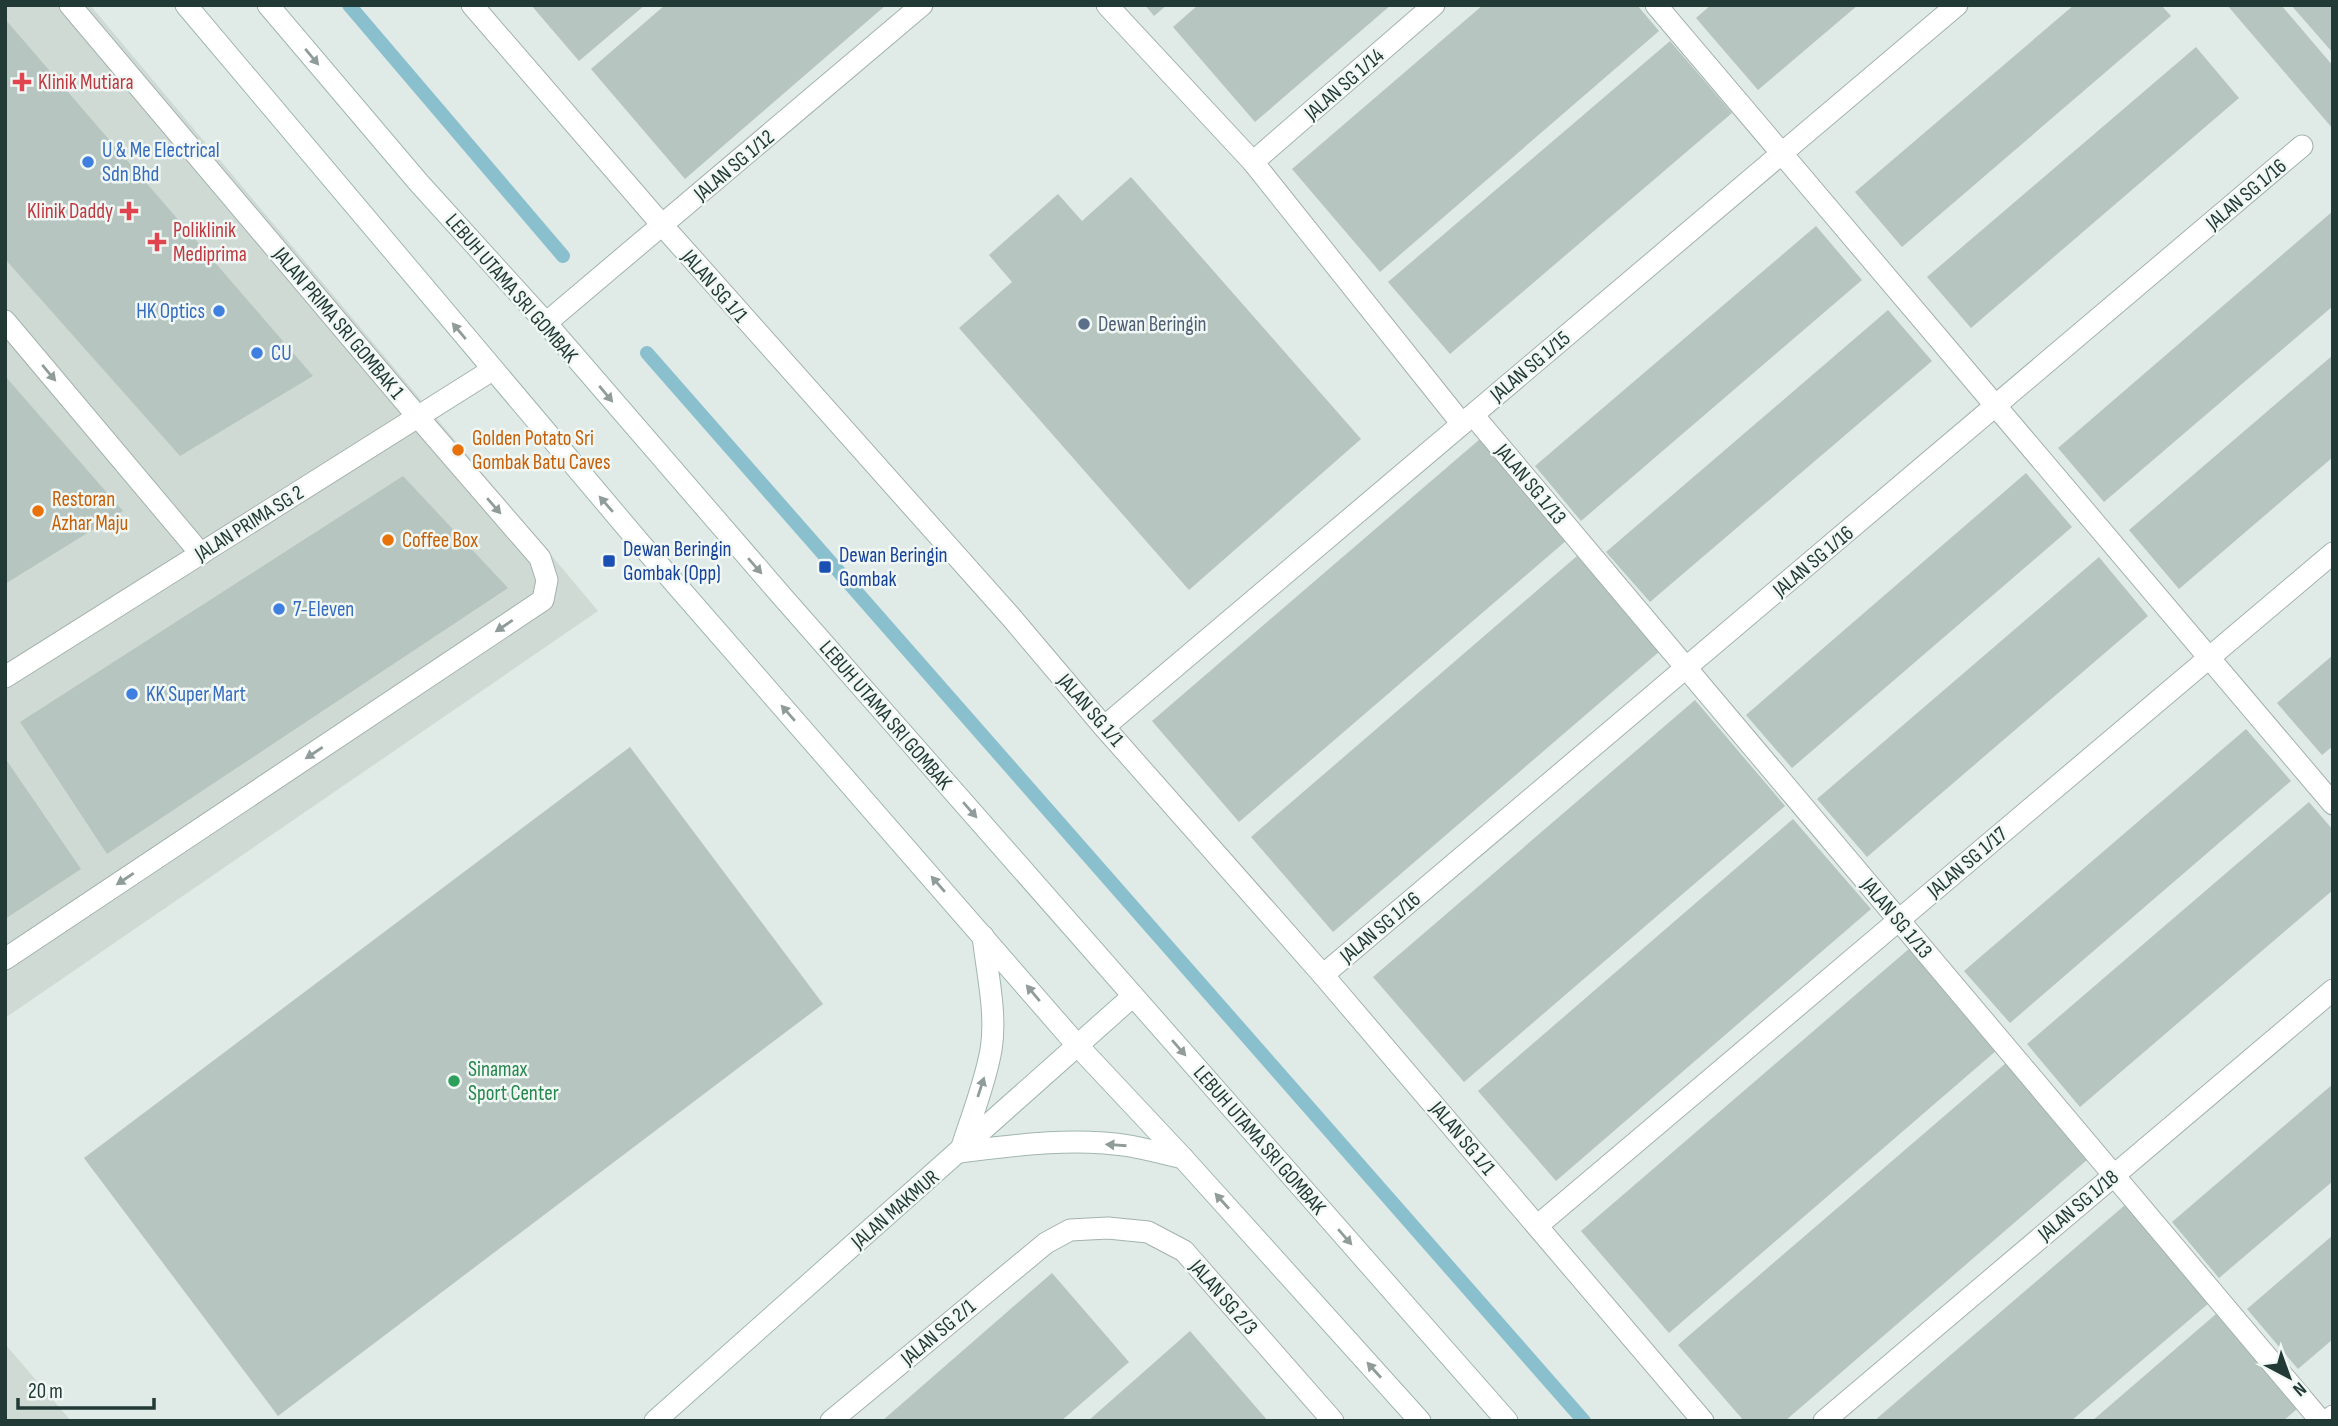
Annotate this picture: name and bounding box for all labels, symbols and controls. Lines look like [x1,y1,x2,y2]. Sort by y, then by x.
street label: JALAN SG 1/14 [1299,43,1389,126]
one-way arrow [304,49,319,66]
place label: Klinik Mutiara [38,70,134,95]
marker: Klinik Mutiara [12,72,32,92]
street label: JALAN SG 1/12 [688,125,780,207]
place label: U & Me Electrical Sdn Bhd [102,138,220,187]
street label: JALAN SG 1/16 [2200,153,2292,236]
marker: U & Me Electrical Sdn Bhd [80,154,96,170]
place label: Klinik Daddy [27,199,113,224]
marker: Klinik Daddy [119,201,139,221]
street label: LEBUH UTAMA SRI GOMBAK [440,209,583,368]
place label: Poliklinik Mediprima [173,218,247,267]
marker: Poliklinik Mediprima [147,232,167,252]
street label: JALAN PRIMA SRI GOMBAK 1 [267,242,410,405]
street label: JALAN SG 1/1 [676,244,753,328]
place label: HK Optics [136,299,205,324]
marker: HK Optics [211,303,227,319]
place label: Dewan Beringin [1098,312,1207,337]
marker: Dewan Beringin [1076,316,1092,332]
one-way arrow [451,322,467,340]
street label: JALAN SG 1/15 [1484,326,1575,408]
place label: CU [271,341,292,366]
marker: CU [249,345,265,361]
one-way arrow [41,364,57,382]
one-way arrow [598,386,613,403]
place label: Golden Potato Sri Gombak Batu Caves [472,426,611,475]
street label: JALAN SG 1/13 [1489,438,1571,530]
marker: Golden Potato Sri Gombak Batu Caves [450,442,466,458]
street label: JALAN PRIMA SG 2 [189,480,308,567]
place label: Restoran Azhar Maju [51,487,128,536]
one-way arrow [599,496,614,513]
one-way arrow [486,497,501,514]
marker: Restoran Azhar Maju [30,503,46,519]
street label: JALAN SG 1/16 [1767,520,1859,603]
place label: Coffee Box [402,528,478,553]
marker: Coffee Box [380,532,396,548]
place label: Dewan Beringin Gombak (Opp) [623,537,732,586]
place label: Dewan Beringin Gombak [839,543,948,592]
marker: Dewan Beringin Gombak (Opp) [601,553,617,569]
one-way arrow [747,557,763,575]
marker: Dewan Beringin Gombak [817,559,833,575]
place label: 7-Eleven [293,597,354,622]
marker: 7-Eleven [271,601,287,617]
one-way arrow [494,620,514,633]
street label: LEBUH UTAMA SRI GOMBAK [814,636,957,795]
street label: JALAN SG 1/1 [1052,668,1129,752]
place label: KK Super Mart [146,682,246,707]
marker: KK Super Mart [124,686,140,702]
one-way arrow [780,704,796,722]
one-way arrow [305,746,324,759]
one-way arrow [962,801,978,819]
street label: JALAN SG 1/17 [1921,821,2013,904]
one-way arrow [115,872,135,885]
street label: JALAN SG 1/13 [1855,872,1937,964]
one-way arrow [930,875,946,893]
street label: JALAN SG 1/16 [1334,886,1426,969]
one-way arrow [1026,985,1041,1002]
one-way arrow [1170,1039,1186,1056]
place label: Sinamax Sport Center [468,1057,559,1106]
street label: LEBUH UTAMA SRI GOMBAK [1188,1061,1331,1220]
marker: Sinamax Sport Center [446,1073,462,1089]
one-way arrow [976,1077,987,1098]
street label: JALAN SG 1/1 [1424,1096,1501,1181]
one-way arrow [1105,1140,1127,1151]
street label: JALAN MAKMUR [846,1164,944,1255]
street label: JALAN SG 1/18 [2032,1164,2124,1247]
one-way arrow [1214,1192,1230,1210]
one-way arrow [1337,1228,1353,1246]
street label: JALAN SG 2/3 [1184,1254,1263,1340]
street label: JALAN SG 2/1 [895,1294,981,1371]
north arrow [2254,1342,2324,1412]
one-way arrow [1367,1362,1383,1379]
scale bar [18,1366,154,1410]
text: N [2288,1377,2311,1401]
text: 20 m [28,1379,63,1404]

